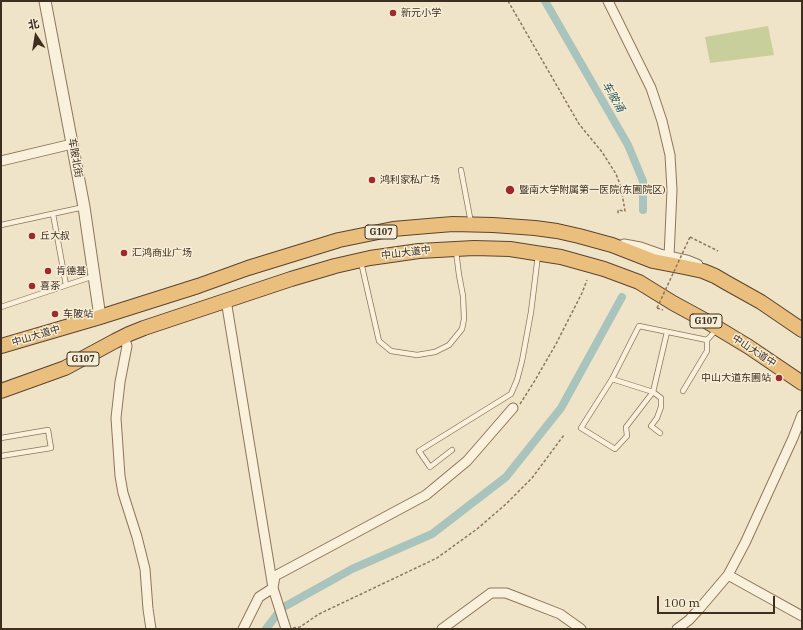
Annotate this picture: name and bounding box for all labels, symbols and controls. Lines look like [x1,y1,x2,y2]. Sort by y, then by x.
place label: 新元小学 [401,7,441,19]
marker: 新元小学 [388,8,398,18]
north arrow [16,16,56,56]
text: 北 [27,16,40,32]
water label: 车陂涌 [599,79,627,115]
street label: 车陂北街 [66,137,84,179]
place label: 鸿利家私广场 [380,174,440,186]
marker: 鸿利家私广场 [367,175,377,185]
marker: 暨南大学附属第一医院(东圃院区) [504,184,516,196]
place label: 暨南大学附属第一医院(东圃院区) [519,184,666,196]
road number: G107 [365,225,397,239]
place label: 丘大叔 [40,230,70,242]
marker: 丘大叔 [27,231,37,241]
street label: 中山大道中 [380,244,432,262]
place label: 汇鸿商业广场 [132,247,192,259]
marker: 汇鸿商业广场 [119,248,129,258]
place label: 肯德基 [56,265,86,277]
marker: 肯德基 [43,266,53,276]
place label: 喜茶 [40,280,60,292]
marker: 喜茶 [27,281,37,291]
place label: 车陂站 [63,308,93,320]
marker: 车陂站 [50,309,60,319]
road number: G107 [690,314,722,328]
street label: 中山大道中 [10,323,62,349]
street label: 中山大道中 [730,332,778,370]
road number: G107 [67,352,99,366]
place label: 中山大道东圃站 [701,372,771,384]
marker: 中山大道东圃站 [774,373,784,383]
scale bar [659,588,777,614]
text: 100 m [664,595,700,610]

